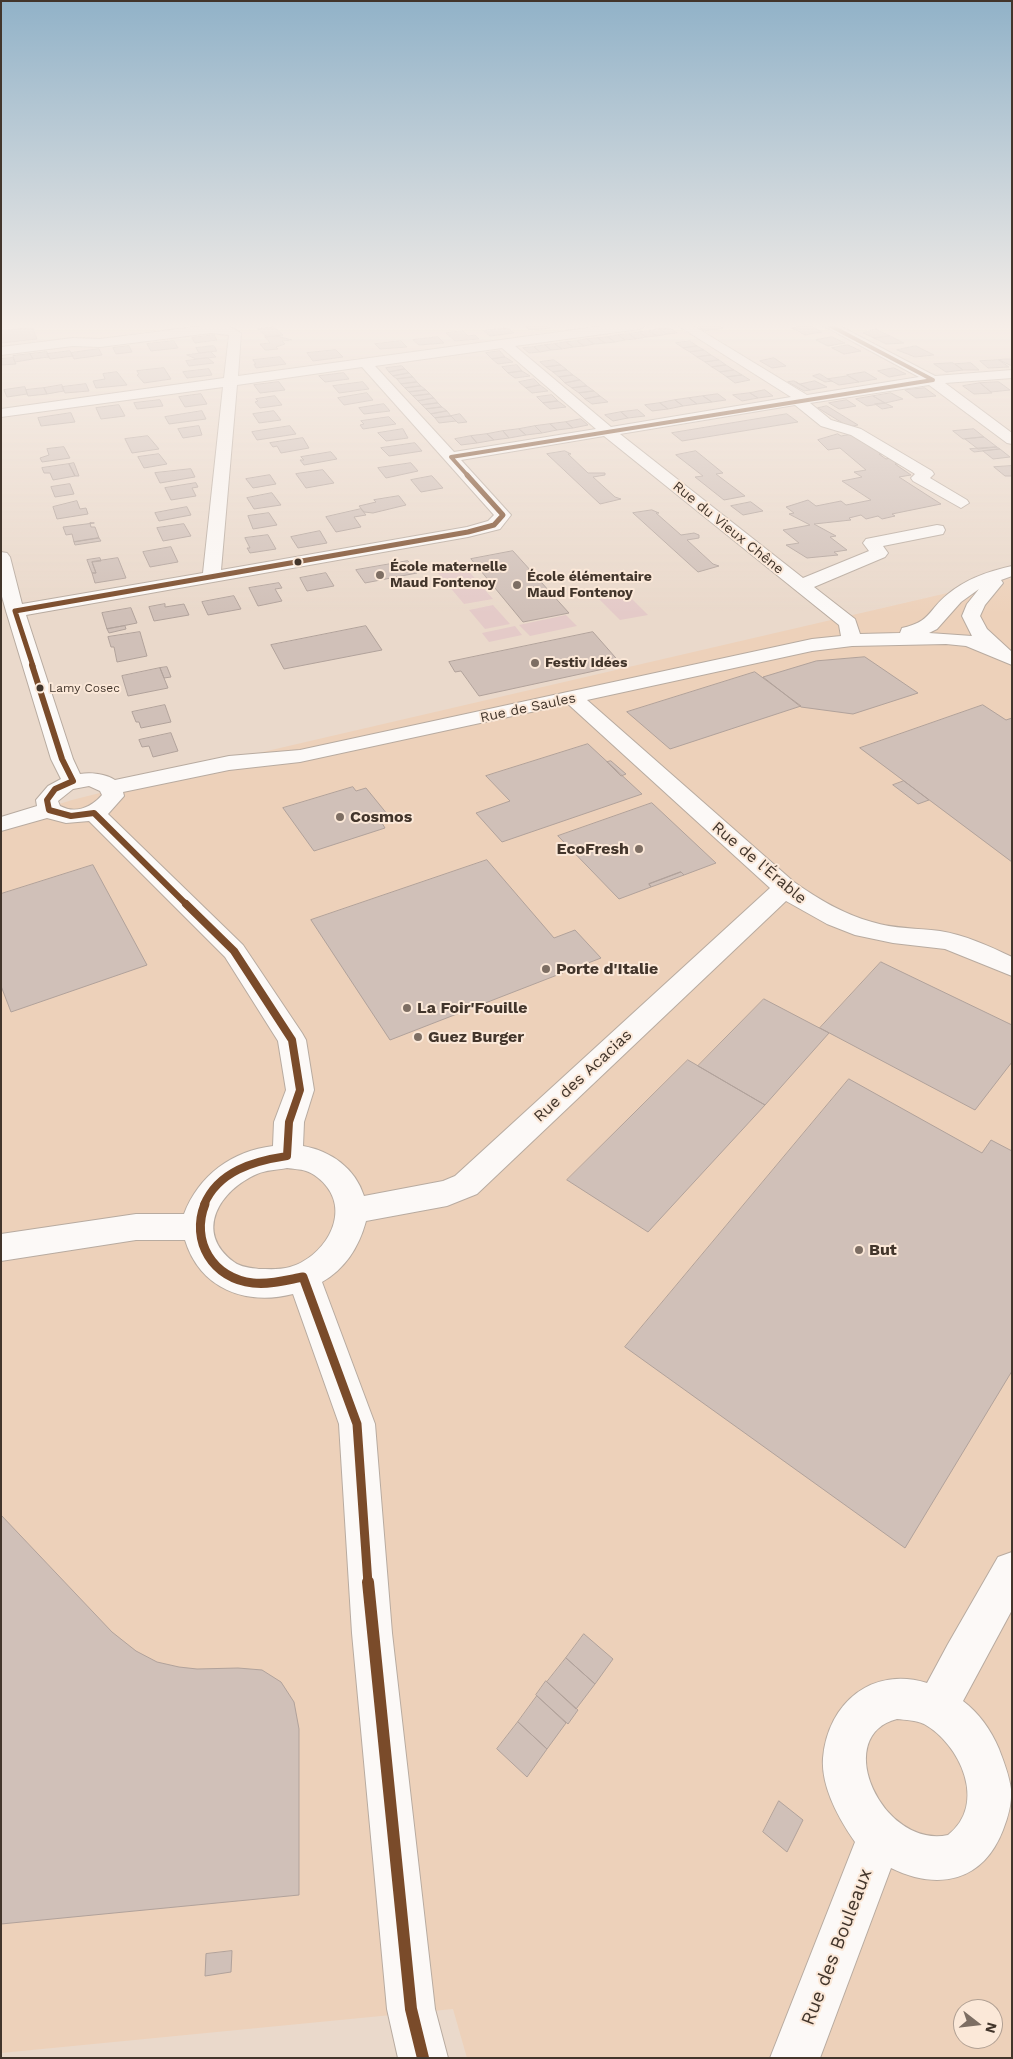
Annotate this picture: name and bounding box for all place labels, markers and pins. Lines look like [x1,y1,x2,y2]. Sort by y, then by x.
unlabelled marker [293,557,303,567]
place label: École maternelle Maud Fontenoy [390,559,507,592]
marker: École maternelle Maud Fontenoy [374,569,386,581]
place label: École élémentaire Maud Fontenoy [527,569,652,602]
marker: École élémentaire Maud Fontenoy [511,579,523,591]
place label: Festiv Idées [545,655,627,671]
marker: Festiv Idées [529,657,541,669]
place label: Lamy Cosec [49,681,120,695]
marker: Lamy Cosec [35,683,45,693]
place label: Cosmos [350,807,412,827]
marker: Cosmos [334,811,346,823]
place label: EcoFresh [556,839,629,859]
marker: EcoFresh [633,843,645,855]
place label: Porte d'Italie [556,959,658,979]
marker: Porte d'Italie [540,963,552,975]
place label: La Foir'Fouille [417,998,527,1018]
marker: La Foir'Fouille [401,1002,413,1014]
place label: Guez Burger [428,1027,524,1047]
marker: Guez Burger [412,1031,424,1043]
place label: But [869,1240,897,1260]
marker: But [853,1244,865,1256]

